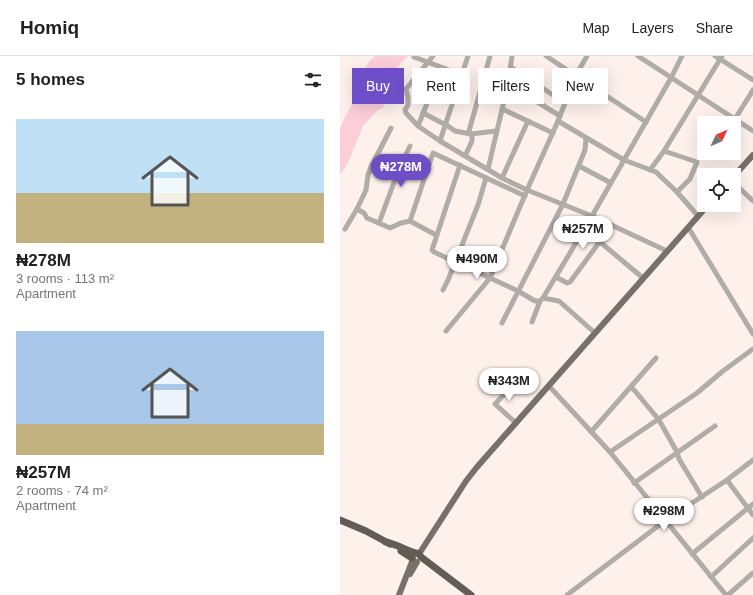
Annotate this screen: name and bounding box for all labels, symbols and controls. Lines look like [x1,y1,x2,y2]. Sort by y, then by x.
text: Homiq [20,17,79,38]
text: Map [582,20,610,36]
text: Layers [632,20,674,36]
text: Share [696,20,733,36]
chip: Buy [352,68,404,104]
chip: Rent [412,68,470,104]
chip: Filters [478,68,544,104]
chip: New [552,68,608,104]
icon: filters [302,69,324,91]
text: 5 homes [16,70,85,89]
north arrow [697,116,741,160]
map controls [697,116,741,212]
icon: home [134,145,206,217]
pin: ₦278M [373,154,429,188]
text: ₦278M [380,159,422,174]
button: locate [697,168,741,212]
pin: ₦257M [555,216,611,250]
text: ₦257M [562,221,604,236]
pin: ₦490M [449,246,505,280]
text: ₦278M [16,251,71,270]
text: ₦490M [456,251,498,266]
text: 3 rooms · 113 m² [16,271,114,286]
text: Apartment [16,286,76,301]
icon: home [134,357,206,429]
pin: ₦343M [481,368,537,402]
text: ₦343M [488,373,530,388]
text: ₦257M [16,463,71,482]
text: 2 rooms · 74 m² [16,483,108,498]
text: Apartment [16,498,76,513]
pin: ₦298M [636,498,692,532]
text: ₦298M [643,503,685,518]

